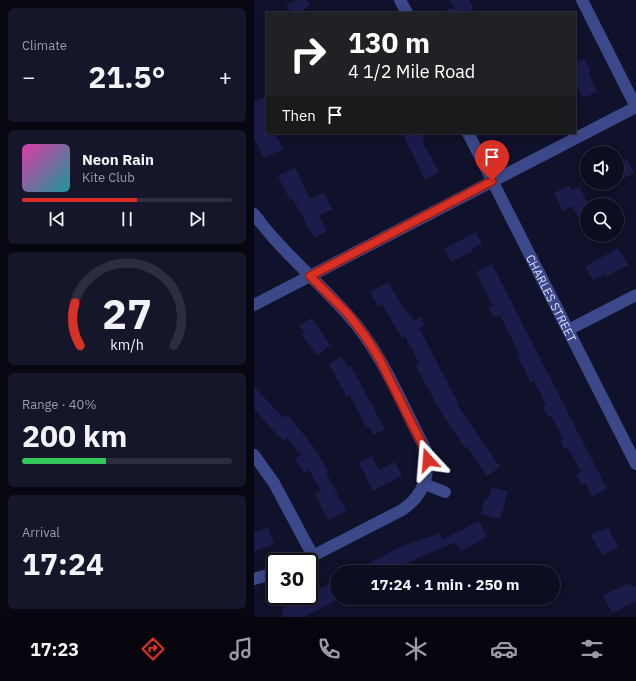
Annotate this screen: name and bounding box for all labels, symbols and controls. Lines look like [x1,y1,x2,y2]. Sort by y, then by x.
text: 130 m [348,24,430,61]
icon: right [282,28,334,80]
text: Climate [22,37,67,54]
text: 21.5° [88,57,166,96]
text: 4 1/2 Mile Road [348,60,475,83]
text: − [22,62,35,91]
text: + [219,62,232,91]
icon: arrive [324,104,346,126]
text: Then [282,106,316,125]
pin [475,140,509,181]
icon: arrive [481,146,503,168]
map controls [580,146,624,242]
button: sound [580,146,624,190]
text: Neon Rain [82,150,154,169]
text: Kite Club [82,169,135,186]
button: search [580,198,624,242]
icon: previous [46,208,68,230]
icon: pause [116,208,138,230]
icon: next [186,208,208,230]
street label: CHARLES STREET [523,252,580,344]
text: 27 [102,286,152,340]
text: km/h [110,335,144,354]
text: Range · 40% [22,396,96,413]
text: 200 km [22,416,127,455]
position arrow [407,439,449,481]
text: Arrival [22,524,60,541]
text: 17:24 [22,544,104,583]
speed limit sign: 30 [266,553,318,605]
text: 17:24 · 1 min · 250 m [371,575,519,594]
icon: directions [139,635,167,663]
icon: music [227,635,255,663]
icon: phone [315,635,343,663]
icon: climate [402,635,430,663]
icon: car [490,635,518,663]
icon: filters [578,635,606,663]
text: 17:23 [30,638,79,661]

